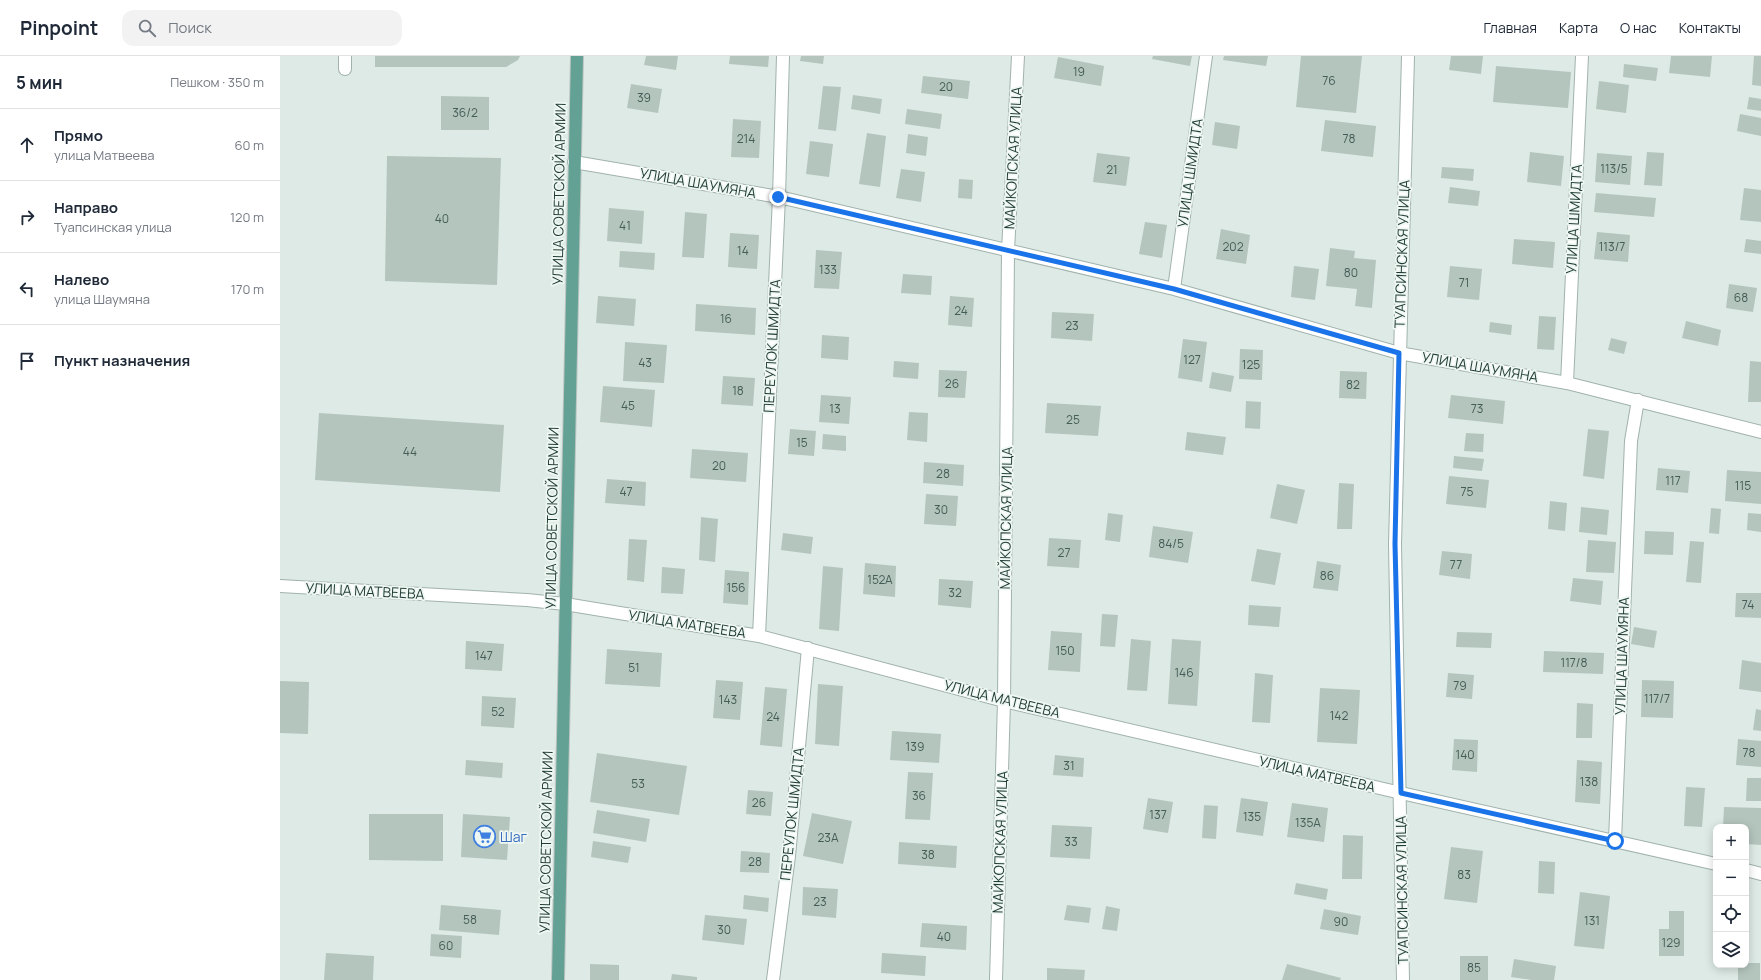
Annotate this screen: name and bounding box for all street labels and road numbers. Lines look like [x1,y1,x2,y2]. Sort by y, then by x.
street label: МАЙКОПСКАЯ УЛИЦА [999,86,1026,230]
street label: УЛИЦА СОВЕТСКОЙ АРМИИ [547,103,570,285]
street label: УЛИЦА ШМИДТА [1172,117,1207,229]
street label: УЛИЦА ШАУМЯНА [638,163,758,202]
street label: УЛИЦА ШМИДТА [1561,163,1586,274]
street label: ТУАПСИНСКАЯ УЛИЦА [1389,179,1414,329]
street label: ПЕРЕУЛОК ШМИДТА [759,278,784,413]
street label: УЛИЦА ШАУМЯНА [1420,347,1540,386]
street label: УЛИЦА СОВЕТСКОЙ АРМИИ [540,427,563,609]
street label: МАЙКОПСКАЯ УЛИЦА [995,446,1016,590]
street label: УЛИЦА МАТВЕЕВА [305,578,425,603]
street label: УЛИЦА ШАУМЯНА [1610,596,1633,715]
street label: УЛИЦА МАТВЕЕВА [627,605,747,642]
street label: УЛИЦА МАТВЕЕВА [942,675,1062,722]
street label: ПЕРЕУЛОК ШМИДТА [775,746,808,882]
street label: УЛИЦА СОВЕТСКОЙ АРМИИ [534,751,557,933]
street label: УЛИЦА МАТВЕЕВА [1257,751,1377,796]
street label: МАЙКОПСКАЯ УЛИЦА [988,770,1011,914]
street label: ТУАПСИНСКАЯ УЛИЦА [1391,815,1412,964]

